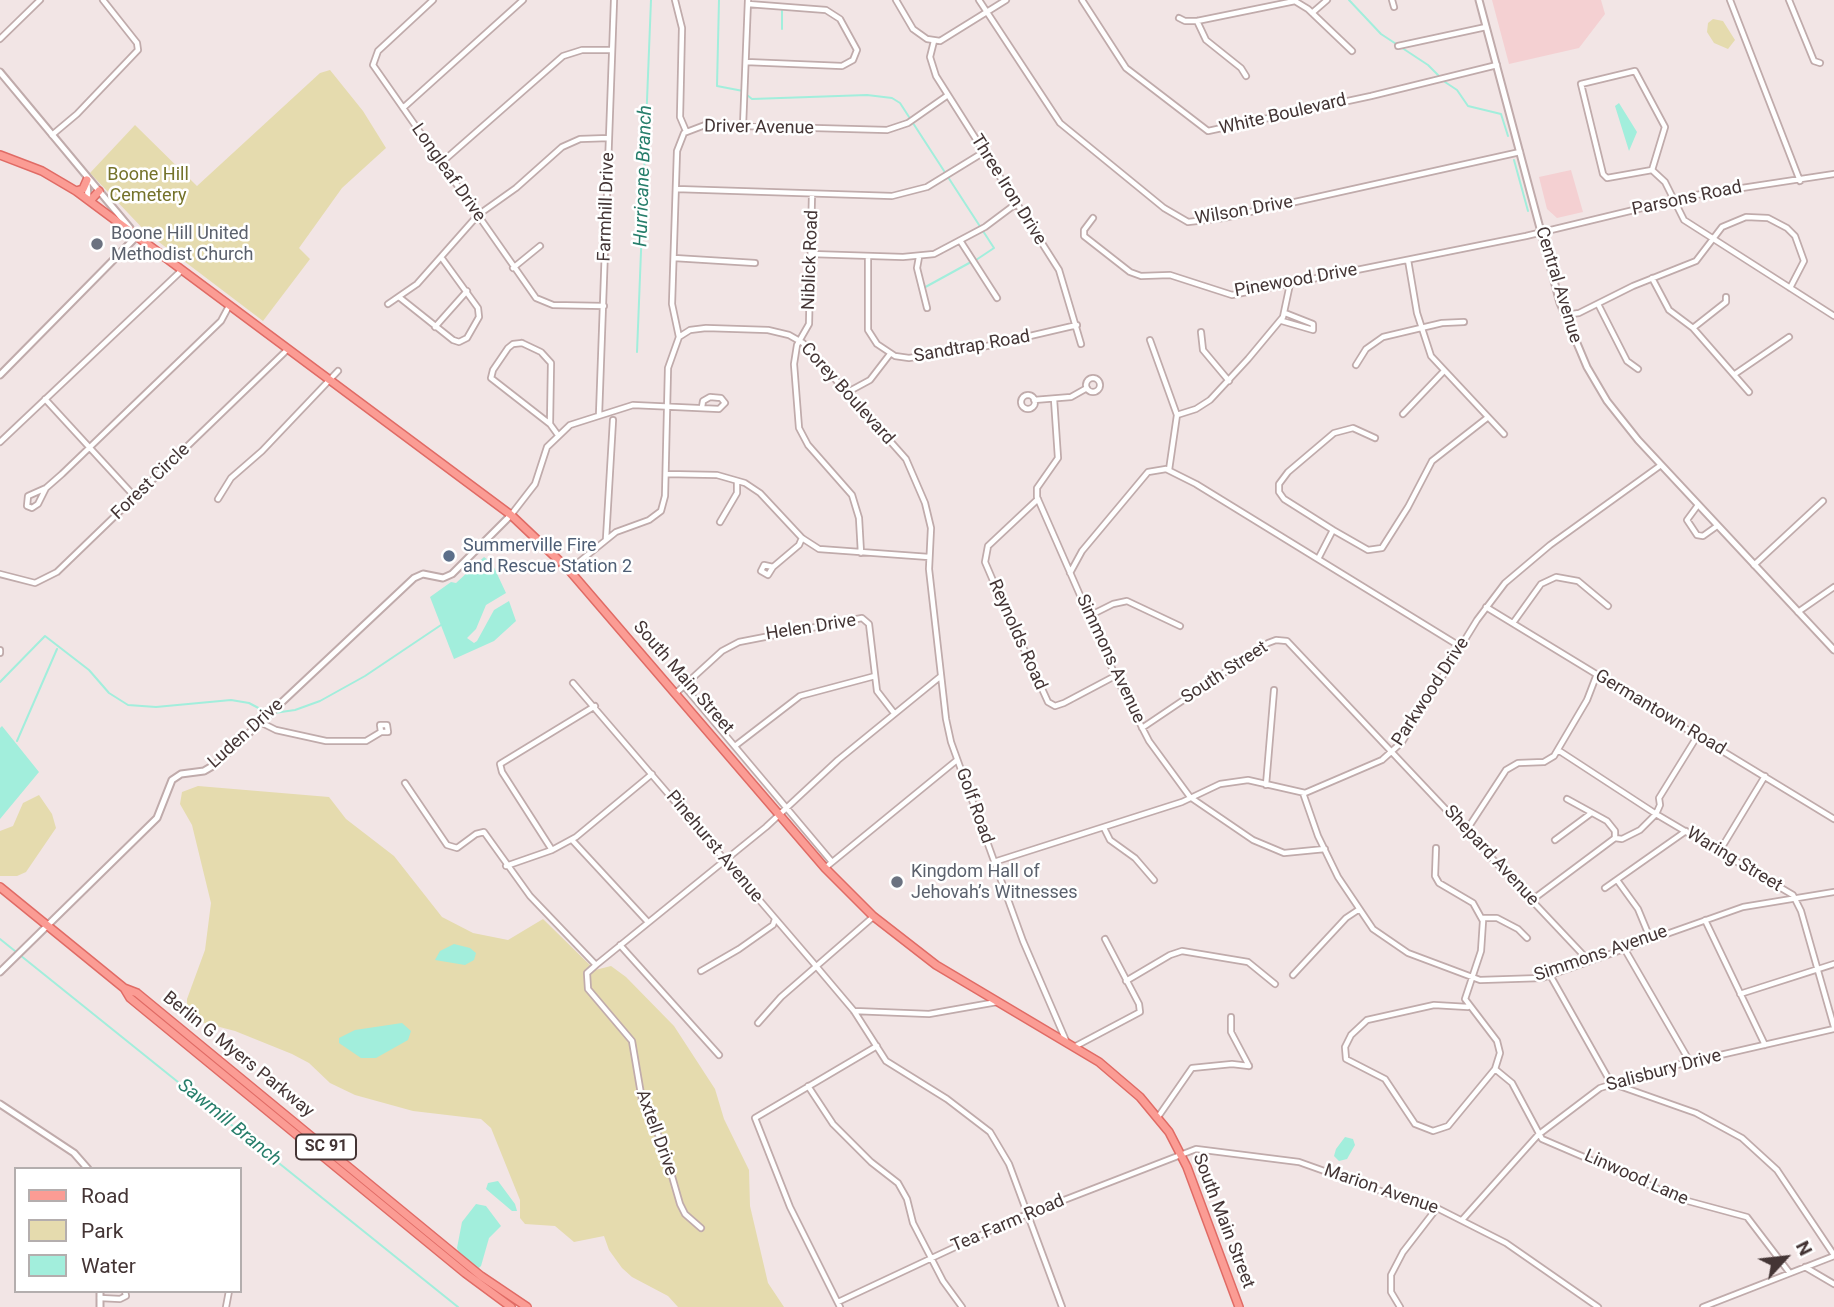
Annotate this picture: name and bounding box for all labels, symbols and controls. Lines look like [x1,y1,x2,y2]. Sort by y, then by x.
street label: White Boulevard [1217,90,1349,140]
water label: Hurricane Branch [630,105,658,247]
street label: Driver Avenue [704,116,814,140]
street label: Longleaf Drive [406,120,490,226]
street label: Three Iron Drive [965,131,1051,249]
street label: Farmhill Drive [594,152,620,262]
park label: Boone Hill Cemetery [107,164,189,206]
street label: Parsons Road [1630,177,1744,221]
street label: Wilson Drive [1193,192,1295,230]
street label: Niblick Road [798,209,824,311]
place label: Boone Hill United Methodist Church [111,223,253,266]
street label: Central Avenue [1530,224,1586,346]
marker: Boone Hill United Methodist Church [89,236,105,252]
street label: Pinewood Drive [1233,260,1359,302]
street label: Sandtrap Road [912,326,1032,368]
street label: Corey Boulevard [795,338,899,450]
street label: Forest Circle [107,439,195,525]
place label: Summerville Fire and Rescue Station 2 [463,535,632,578]
marker: Summerville Fire and Rescue Station 2 [441,548,457,564]
street label: Reynolds Road [983,576,1051,694]
street label: Simmons Avenue [1071,591,1149,727]
street label: Helen Drive [764,610,858,646]
street label: South Main Street [628,617,738,739]
street label: Parkwood Drive [1388,634,1474,750]
street label: South Street [1178,637,1272,709]
street label: Germantown Road [1591,665,1729,761]
street label: Luden Drive [204,695,288,773]
street label: Golf Road [950,765,998,847]
street label: Pinehurst Avenue [661,787,767,907]
street label: Shepard Avenue [1439,801,1543,911]
street label: Waring Street [1682,823,1786,897]
place label: Kingdom Hall of Jehovah’s Witnesses [911,861,1078,903]
marker: Kingdom Hall of Jehovah’s Witnesses [889,874,905,890]
street label: Simmons Avenue [1532,921,1670,987]
street label: Berlin G Myers Parkway [158,987,318,1123]
street label: Salisbury Drive [1604,1045,1724,1097]
water label: Sawmill Branch [173,1074,285,1172]
street label: Axtell Drive [631,1087,681,1179]
road number: SC 91 [296,1134,356,1160]
street label: Linwood Lane [1581,1145,1691,1211]
street label: South Main Street [1187,1150,1259,1292]
street label: Marion Avenue [1321,1160,1441,1220]
legend [14,1167,242,1293]
text: Road [81,1184,129,1208]
street label: Tea Farm Road [948,1190,1068,1258]
text: Park [81,1219,123,1243]
north arrow [1750,1223,1820,1293]
text: N [1791,1237,1817,1259]
text: Water [81,1254,136,1278]

